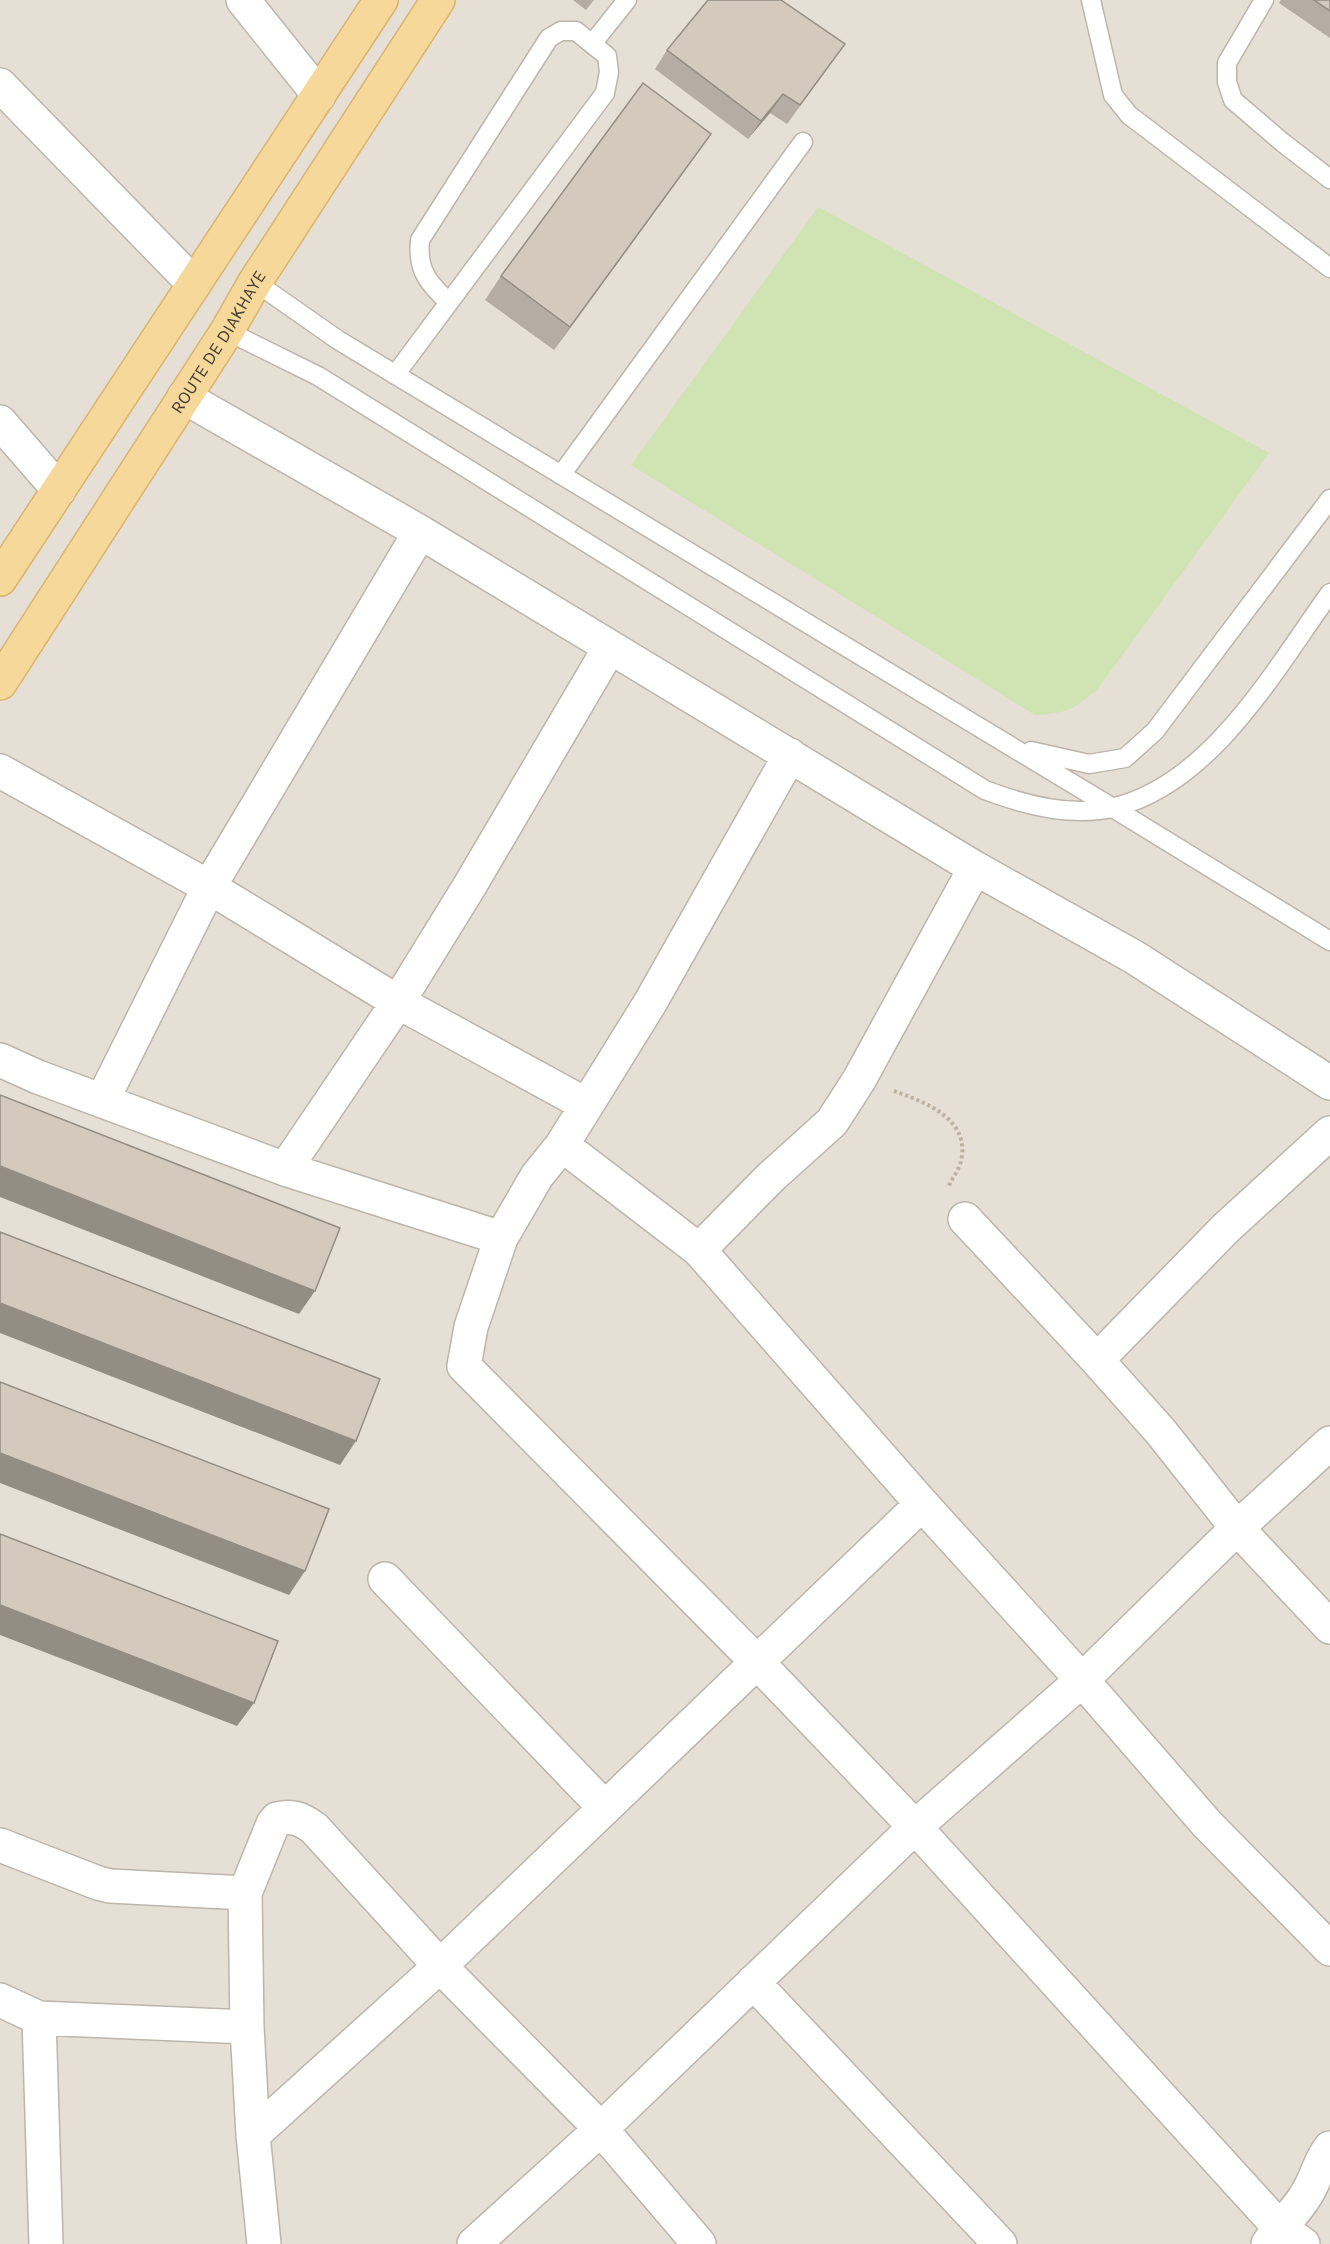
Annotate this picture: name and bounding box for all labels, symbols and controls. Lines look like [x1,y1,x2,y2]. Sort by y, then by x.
street label: ROUTE DE DIAKHAYE [166,266,271,418]

